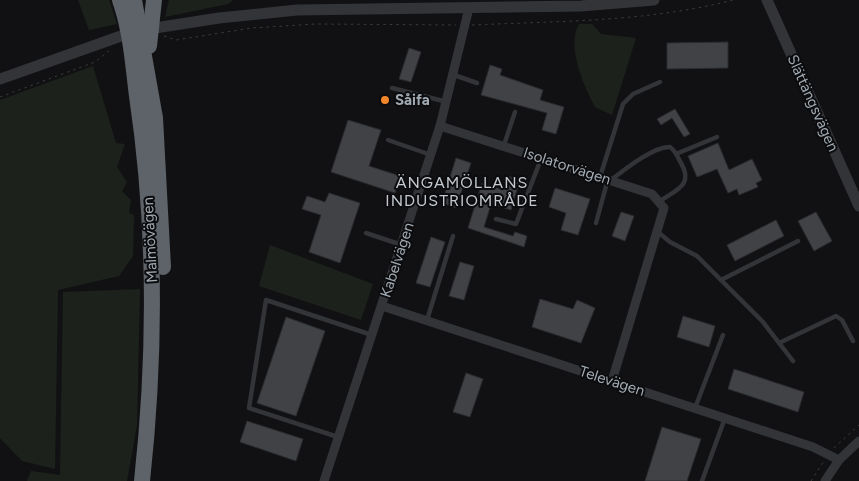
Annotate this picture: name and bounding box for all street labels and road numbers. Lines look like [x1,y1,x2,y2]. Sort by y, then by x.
street label: Slättängsvägen [784,52,842,154]
street label: Isolatorvägen [521,143,613,189]
street label: Malmövägen [139,197,161,283]
street label: Kabelvägen [376,220,418,300]
street label: Televägen [577,362,647,400]

